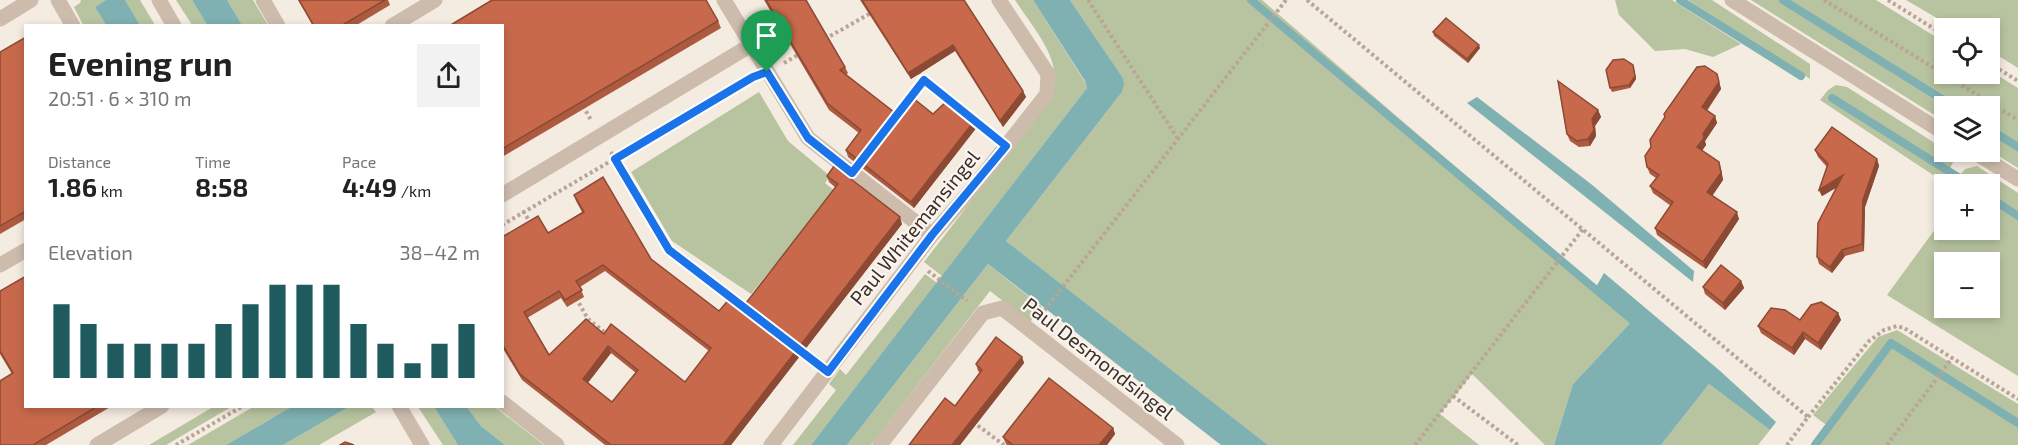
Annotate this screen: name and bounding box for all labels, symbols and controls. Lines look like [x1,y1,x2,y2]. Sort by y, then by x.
pin [741,10,792,72]
map controls [1934,18,2000,318]
button: locate [1934,18,2000,84]
icon: arrive [750,19,783,52]
text: Evening run [48,43,233,83]
button: share [417,44,480,107]
text: 20:51 · 6 × 310 m [48,86,192,110]
button: layers [1934,96,2000,162]
street label: Paul Whitemansingel [844,145,984,309]
text: Distance [48,152,111,171]
text: Time [195,152,231,171]
text: Pace [342,152,376,171]
text: 1.86 [48,171,97,202]
text: 8:58 [195,171,248,202]
text: 4:49 [342,171,397,202]
button: + [1934,174,2000,240]
text: km [97,181,123,200]
text: /km [397,181,431,200]
text: Elevation [48,240,133,264]
text: 38–42 m [399,240,480,264]
button: − [1934,252,2000,318]
street label: Paul Desmondsingel [1019,292,1179,424]

